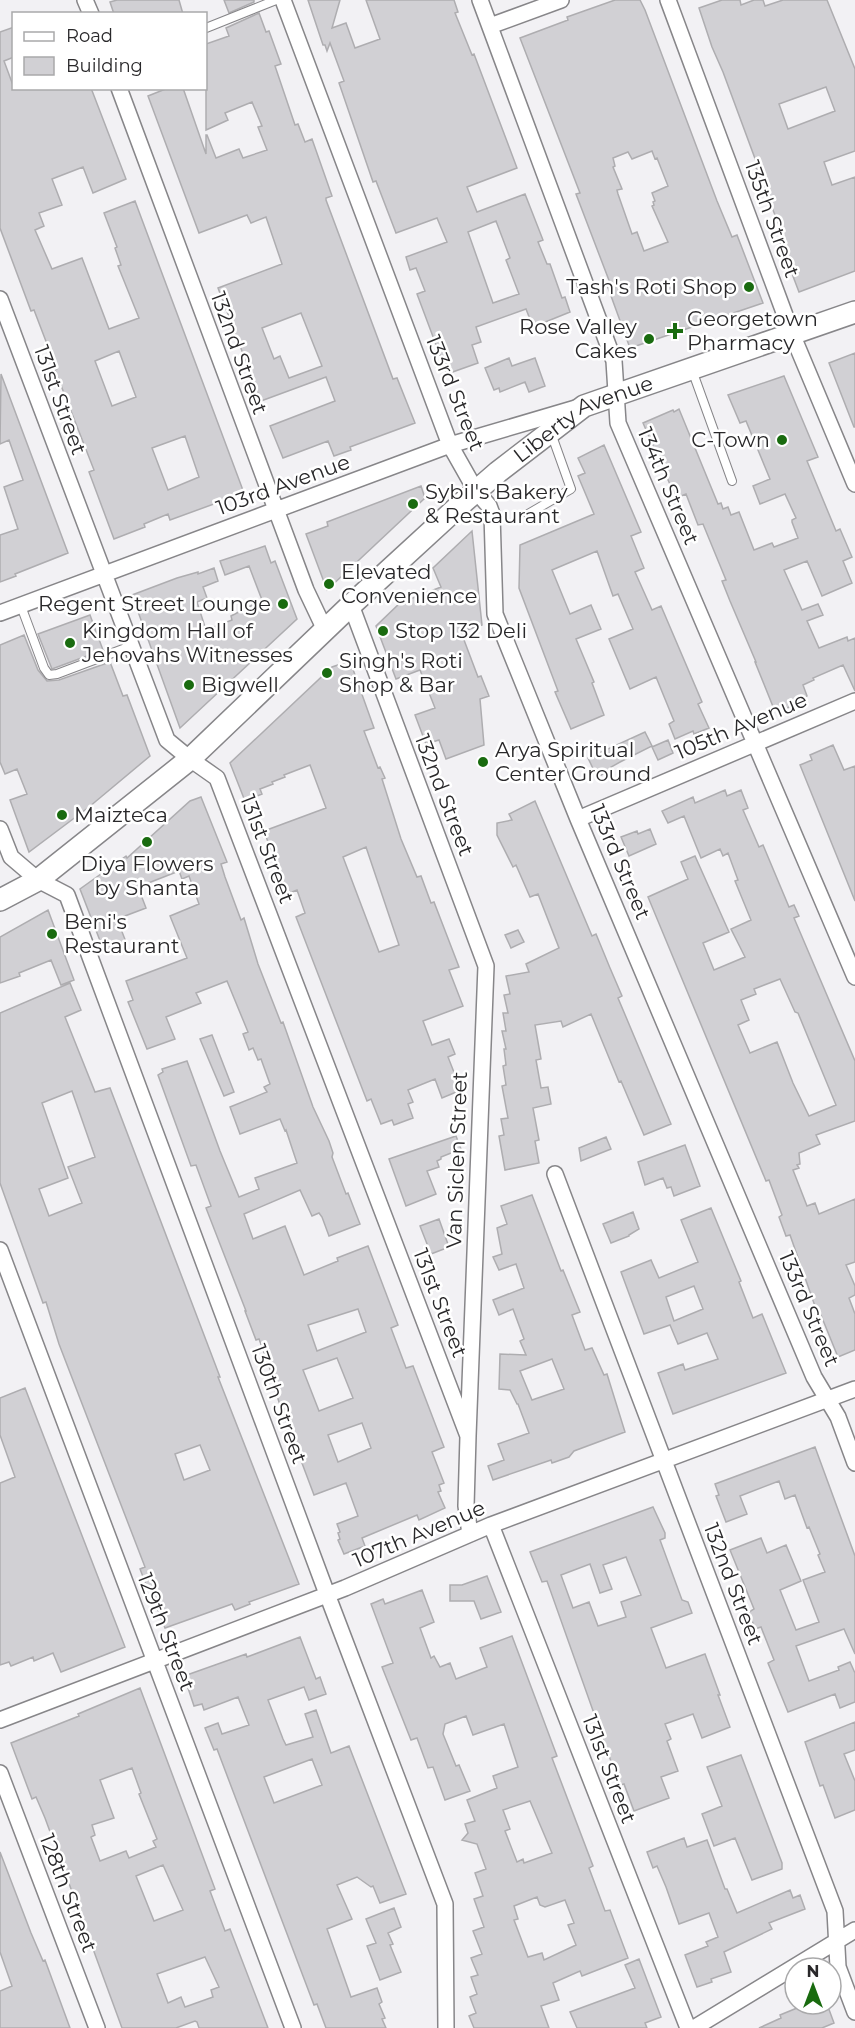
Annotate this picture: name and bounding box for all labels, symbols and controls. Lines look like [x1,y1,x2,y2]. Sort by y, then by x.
legend [12,12,207,90]
text: Road [66,25,113,47]
text: Building [66,55,143,77]
street label: 135th Street [740,157,805,281]
place label: Tash's Roti Shop [566,274,737,299]
marker: Tash's Roti Shop [742,280,756,294]
street label: 132nd Street [206,288,273,418]
place label: Georgetown Pharmacy [687,306,818,355]
place label: Rose Valley Cakes [519,314,638,363]
marker: Georgetown Pharmacy [668,324,682,338]
street label: 133rd Street [421,331,490,454]
marker: Rose Valley Cakes [642,332,656,346]
street label: 131st Street [29,342,92,458]
street label: Liberty Avenue [508,370,656,468]
street label: 134th Street [633,423,704,548]
place label: C-Town [691,427,770,452]
marker: C-Town [775,433,789,447]
street label: 103rd Avenue [213,449,353,520]
place label: Sybil's Bakery & Restaurant [425,479,568,528]
marker: Sybil's Bakery & Restaurant [406,497,420,511]
place label: Elevated Convenience [341,559,477,608]
marker: Elevated Convenience [322,577,336,591]
place label: Regent Street Lounge [38,591,271,616]
marker: Regent Street Lounge [276,597,290,611]
place label: Kingdom Hall of Jehovahs Witnesses [81,618,293,667]
place label: Stop 132 Deli [395,618,527,643]
marker: Stop 132 Deli [376,624,390,638]
marker: Kingdom Hall of Jehovahs Witnesses [63,636,77,650]
place label: Singh's Roti Shop & Bar [339,648,463,697]
marker: Singh's Roti Shop & Bar [320,666,334,680]
place label: Bigwell [201,672,279,697]
marker: Bigwell [182,678,196,692]
street label: 105th Avenue [671,687,811,765]
street label: 132nd Street [410,730,479,859]
place label: Arya Spiritual Center Ground [495,737,651,786]
marker: Arya Spiritual Center Ground [476,755,490,769]
street label: 131st Street [235,791,300,907]
street label: 133rd Street [585,801,656,923]
place label: Maizteca [74,802,168,827]
marker: Maizteca [55,808,69,822]
marker: Diya Flowers by Shanta [140,835,154,849]
place label: Diya Flowers by Shanta [80,851,214,900]
place label: Beni's Restaurant [64,909,179,958]
marker: Beni's Restaurant [45,927,59,941]
street label: Van Siclen Street [441,1071,472,1249]
street label: 131st Street [408,1245,473,1361]
street label: 133rd Street [774,1248,845,1370]
street label: 130th Street [246,1341,313,1467]
street label: 107th Avenue [349,1495,489,1573]
street label: 132nd Street [699,1519,768,1648]
street label: 129th Street [133,1569,200,1694]
street label: 131st Street [577,1711,642,1827]
street label: 128th Street [34,1830,102,1955]
north arrow [783,1956,843,2016]
text: N [807,1962,819,1981]

